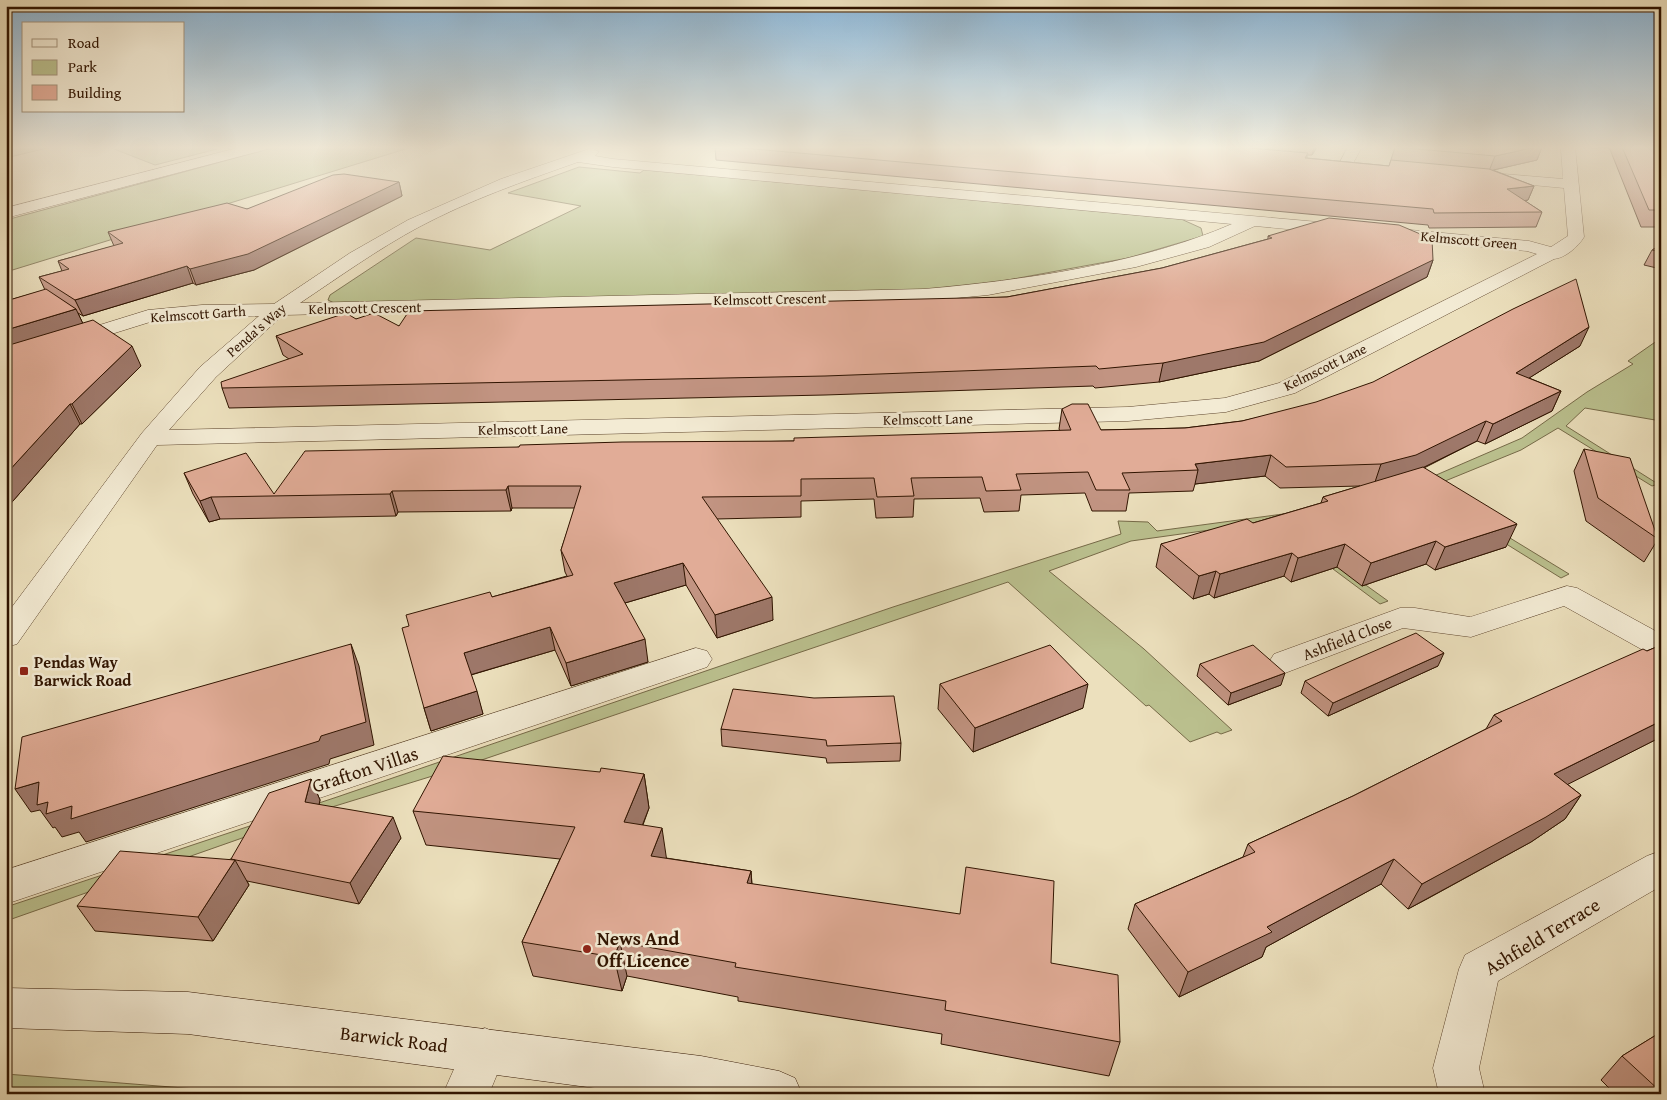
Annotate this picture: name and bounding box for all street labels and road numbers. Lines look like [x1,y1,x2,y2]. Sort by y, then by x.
street label: Kelmscott Green [1420,226,1518,254]
street label: Kelmscott Crescent [713,288,827,310]
street label: Kelmscott Crescent [308,297,422,319]
street label: Penda's Way [222,298,290,362]
street label: Kelmscott Garth [150,301,246,327]
street label: Kelmscott Lane [1280,338,1370,396]
street label: Kelmscott Lane [883,408,974,430]
street label: Kelmscott Lane [478,418,569,440]
street label: Ashfield Close [1299,610,1395,666]
street label: Grafton Villas [308,739,422,799]
street label: Ashfield Terrace [1479,890,1605,982]
street label: Barwick Road [339,1019,450,1060]

